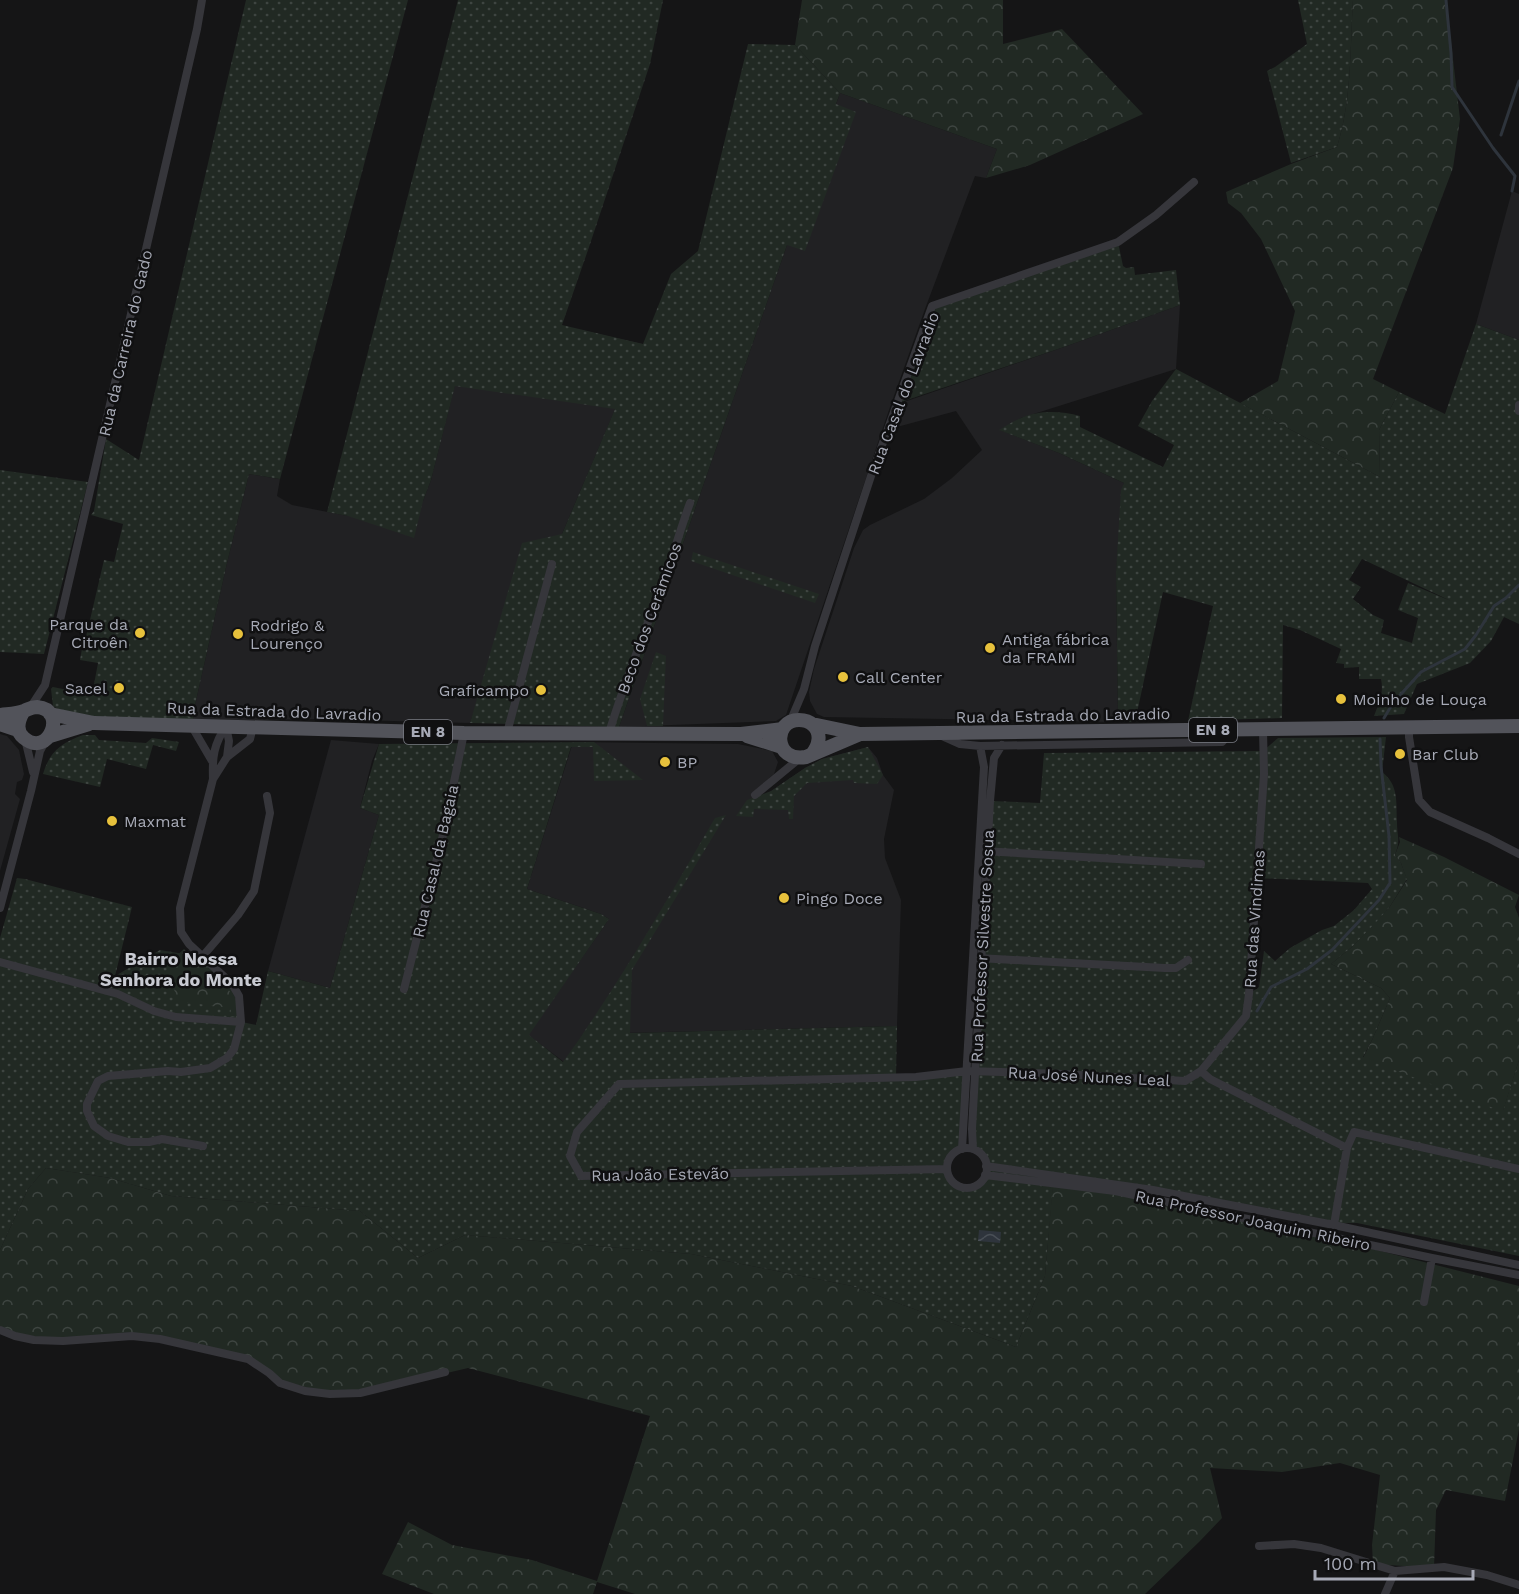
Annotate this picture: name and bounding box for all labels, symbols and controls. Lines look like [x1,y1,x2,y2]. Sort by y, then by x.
street label: Rua da Carreira do Gado [95,248,156,438]
street label: Rua Casal do Lavradio [864,309,943,477]
street label: Beco dos Cerâmicos [613,540,686,696]
place label: Parque da Citroên [49,615,128,652]
place label: Rodrigo & Lourenço [250,616,325,653]
marker: Parque da Citroên [133,626,147,640]
marker: Rodrigo & Lourenço [231,627,245,641]
place label: Antiga fábrica da FRAMI [1002,630,1109,667]
marker: Antiga fábrica da FRAMI [983,641,997,655]
place label: Call Center [855,668,943,687]
marker: Call Center [836,670,850,684]
place label: Sacel [65,679,107,698]
marker: Sacel [112,681,126,695]
place label: Graficampo [439,681,529,700]
marker: Graficampo [534,683,548,697]
place label: Moinho de Louça [1353,690,1487,709]
marker: Moinho de Louça [1334,692,1348,706]
street label: Rua da Estrada do Lavradio [166,698,382,725]
street label: Rua da Estrada do Lavradio [956,704,1170,727]
road number: EN 8 [1189,718,1237,742]
road number: EN 8 [404,720,452,744]
place label: Bar Club [1412,745,1479,764]
marker: Bar Club [1393,747,1407,761]
place label: BP [677,753,697,772]
marker: BP [658,755,672,769]
street label: Rua Casal da Bagaia [409,783,462,939]
place label: Maxmat [124,812,186,831]
marker: Maxmat [105,814,119,828]
street label: Rua Professor Silvestre Sosua [967,829,998,1063]
street label: Rua das Vindimas [1240,849,1269,989]
place label: Pingo Doce [796,889,883,908]
marker: Pingo Doce [777,891,791,905]
district label: Bairro Nossa Senhora do Monte [100,948,262,990]
street label: Rua José Nunes Leal [1007,1063,1171,1090]
street label: Rua João Estevão [591,1164,729,1185]
street label: Rua Professor Joaquim Ribeiro [1134,1186,1372,1255]
scale bar [1315,1543,1472,1581]
text: 100 m [1324,1553,1377,1574]

